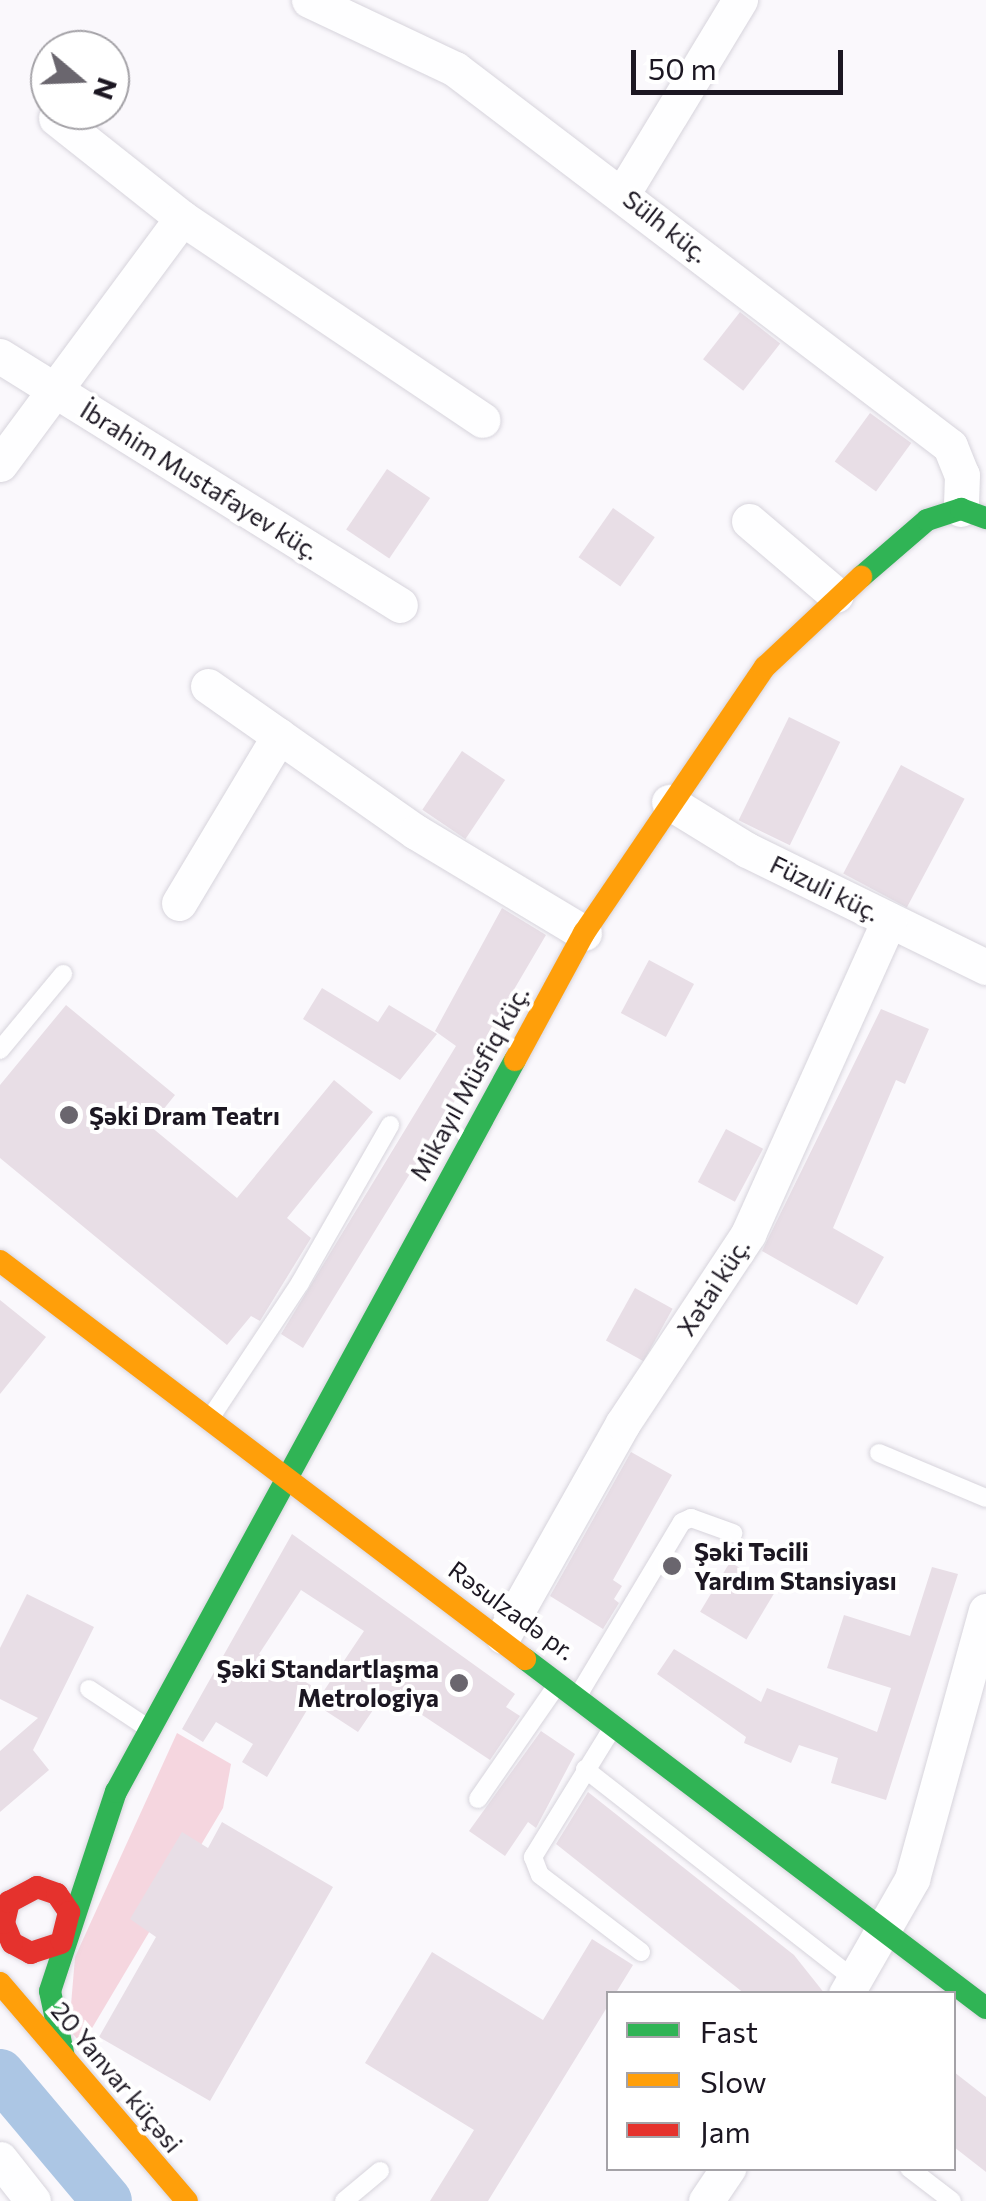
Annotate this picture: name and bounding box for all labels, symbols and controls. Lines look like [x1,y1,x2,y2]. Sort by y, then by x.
north arrow [30,30,130,130]
scale bar [636,30,848,92]
text: 50 m [648,49,717,86]
text: N [87,74,126,105]
street label: Sülh küç. [617,183,715,269]
street label: İbrahim Mustafayev küç. [75,394,325,566]
street label: Füzuli küç. [766,849,884,927]
street label: Mikayıl Müsfiq küç. [403,980,535,1186]
place label: Şəki Dram Teatrı [89,1100,280,1130]
marker: Şəki Dram Teatrı [58,1104,80,1126]
street label: Xətai küç. [670,1233,756,1341]
place label: Şəki Təcili Yardım Stansiyası [694,1537,897,1596]
marker: Şəki Təcili Yardım Stansiyası [659,1553,685,1579]
street label: Rəsulzadə pr. [443,1554,581,1666]
place label: Şəki Standartlaşma Metrologiya [216,1654,439,1713]
marker: Şəki Standartlaşma Metrologiya [448,1672,470,1694]
legend [606,1991,956,2171]
street label: 20 Yanvar küçəsi [45,1996,189,2158]
text: Fast [700,2012,758,2049]
text: Slow [700,2062,767,2099]
text: Jam [700,2112,751,2149]

